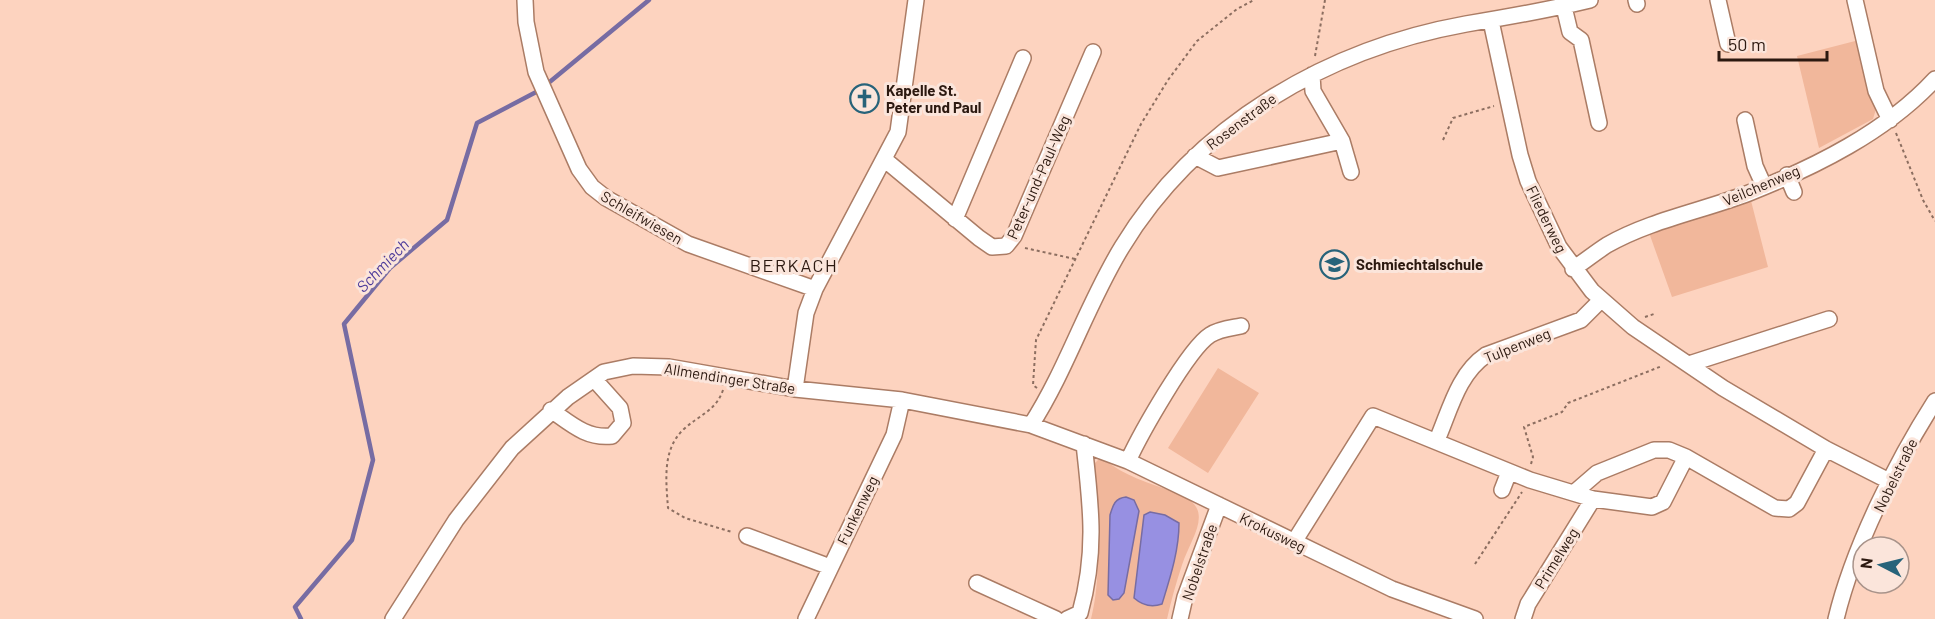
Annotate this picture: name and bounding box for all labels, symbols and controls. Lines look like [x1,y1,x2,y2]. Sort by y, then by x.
scale bar [1719,24,1827,62]
text: 50 m [1728,33,1766,55]
place label: Kapelle St. Peter und Paul [886,81,982,116]
church icon: Kapelle St. Peter und Paul [849,83,881,115]
street label: Rosenstraße [1203,89,1279,153]
street label: Peter-und-Paul-Weg [1003,112,1073,242]
street label: Veilchenweg [1720,161,1802,209]
street label: Fliederweg [1523,183,1571,255]
street label: Schleifwiesen [598,186,686,248]
water label: Schmiech [352,234,412,296]
school or university icon: Schmiechtalschule [1319,248,1351,280]
district label: BERKACH [750,254,838,276]
place label: Schmiechtalschule [1356,255,1483,273]
street label: Tulpenweg [1481,324,1553,366]
street label: Allmendinger Straße [663,359,797,397]
street label: Nobelstraße [1869,435,1921,515]
street label: Funkenweg [833,473,881,547]
street label: Krokusweg [1237,508,1309,556]
street label: Nobelstraße [1177,521,1221,603]
street label: Primelweg [1530,524,1582,592]
north arrow [1851,535,1911,595]
text: N [1856,557,1876,570]

